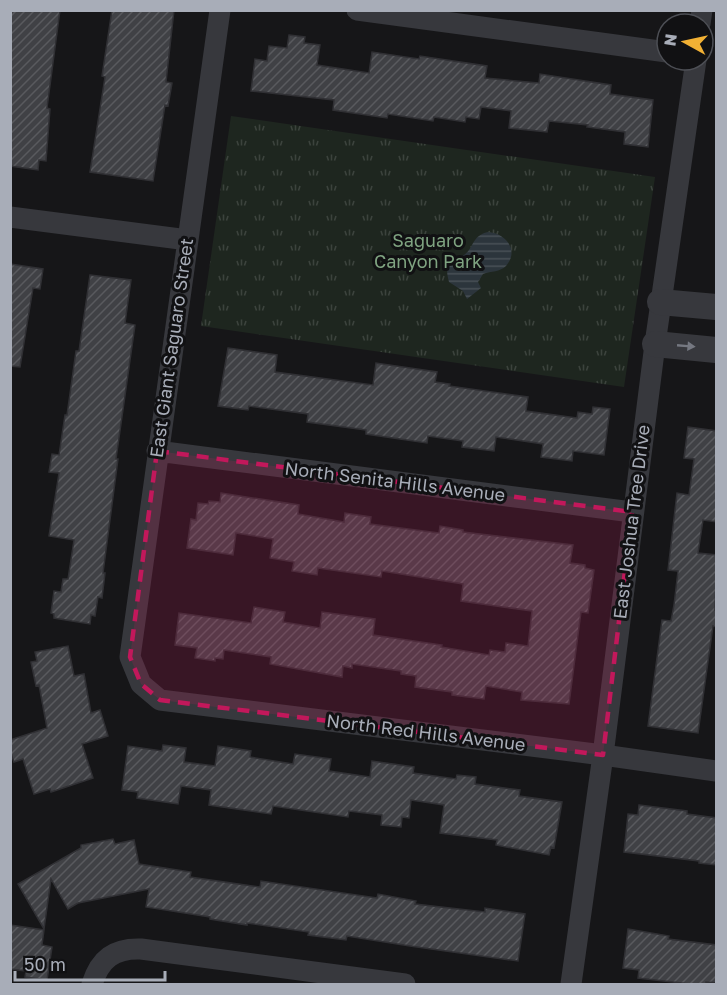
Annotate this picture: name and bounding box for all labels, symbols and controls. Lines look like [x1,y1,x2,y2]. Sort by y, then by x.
north arrow [655,12,715,72]
text: N [659,32,681,47]
park label: Saguaro Canyon Park [374,229,482,272]
street label: East Giant Saguaro Street [145,237,197,459]
one-way arrow [676,342,695,351]
street label: East Joshua Tree Drive [608,423,654,620]
street label: North Senita Hills Avenue [284,457,507,505]
street label: North Red Hills Avenue [325,709,527,755]
scale bar [15,944,165,982]
text: 50 m [24,953,66,975]

